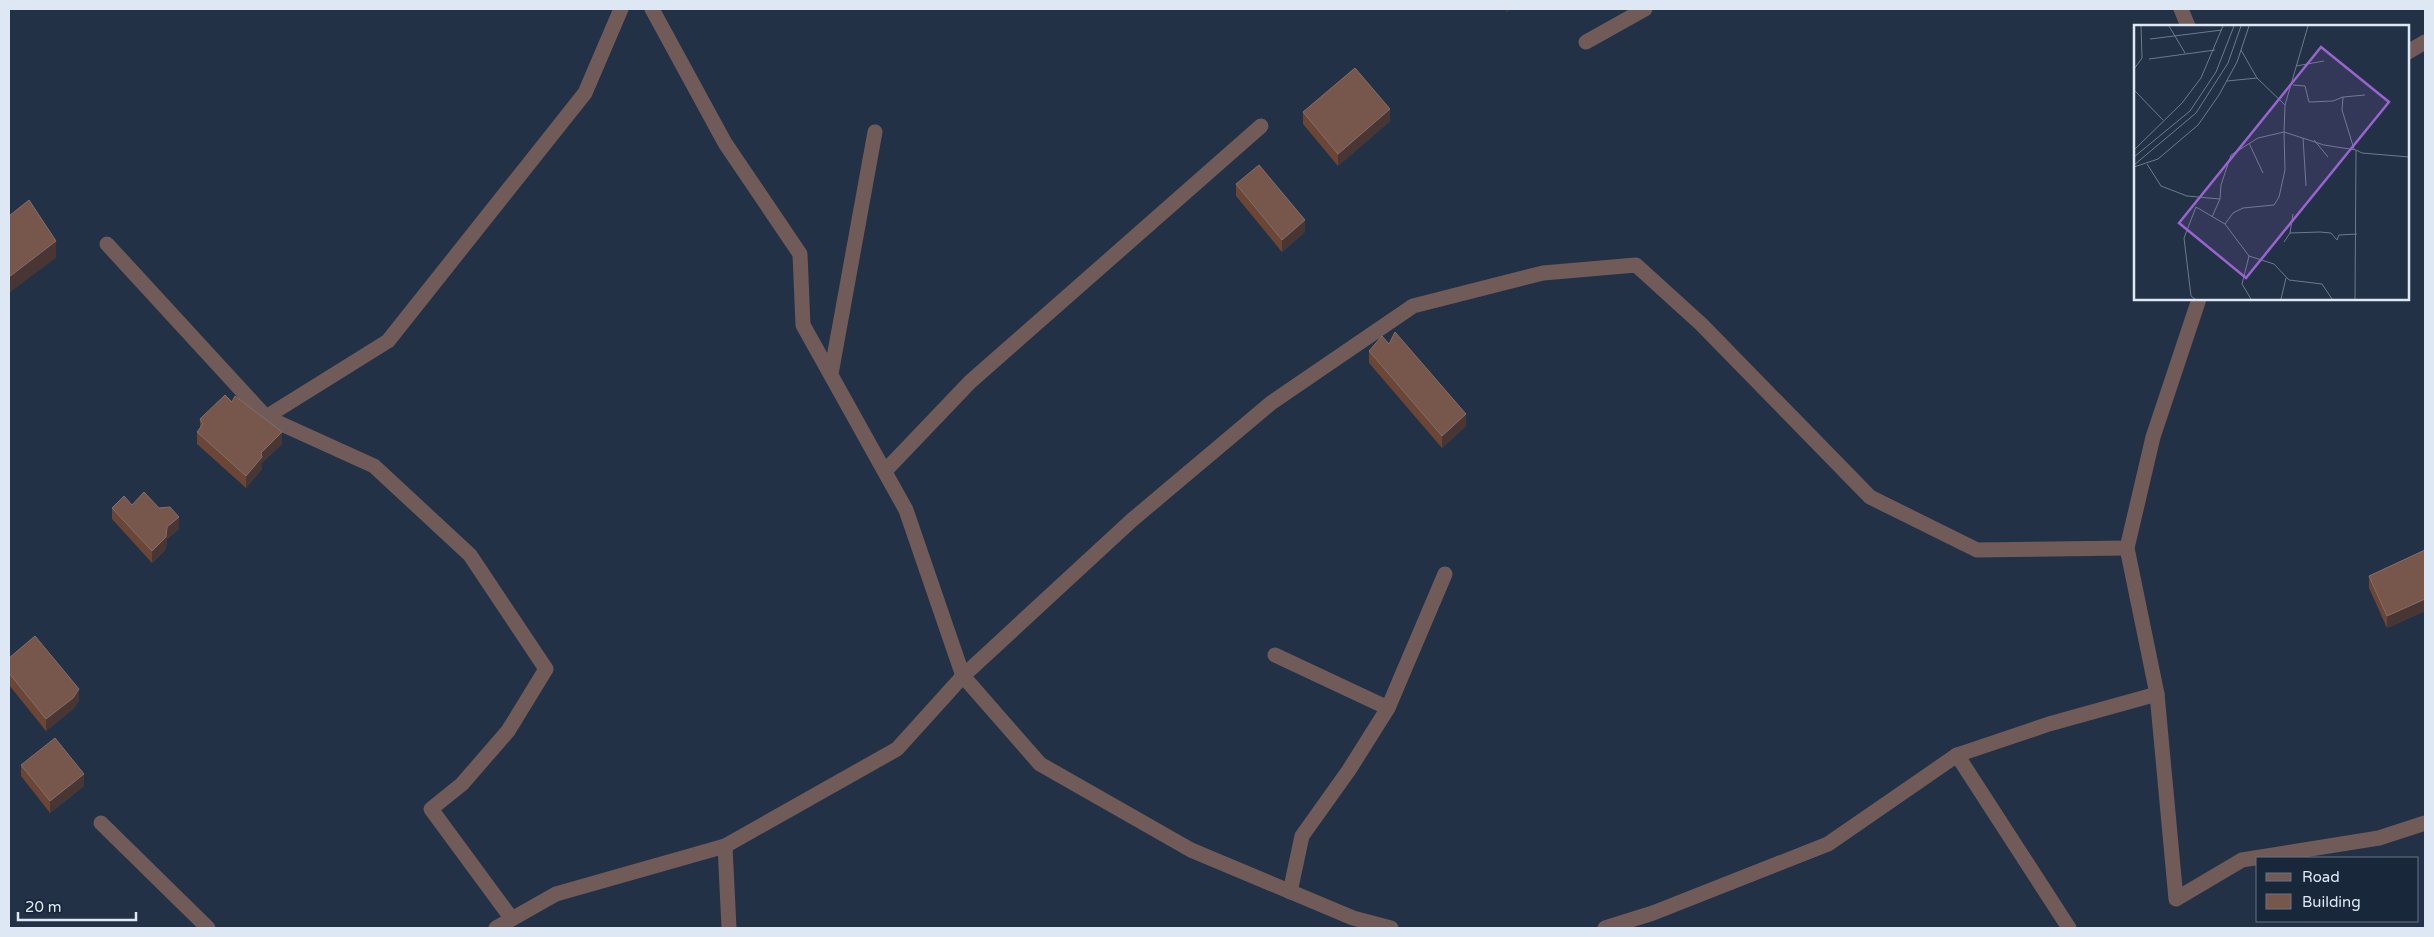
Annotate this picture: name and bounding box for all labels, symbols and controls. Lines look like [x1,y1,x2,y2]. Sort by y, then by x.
inset map [2134,25,2409,300]
legend [2256,857,2419,922]
text: Road [2302,868,2340,886]
scale bar [18,890,135,922]
text: Building [2302,893,2361,911]
text: 20 m [25,898,62,916]

